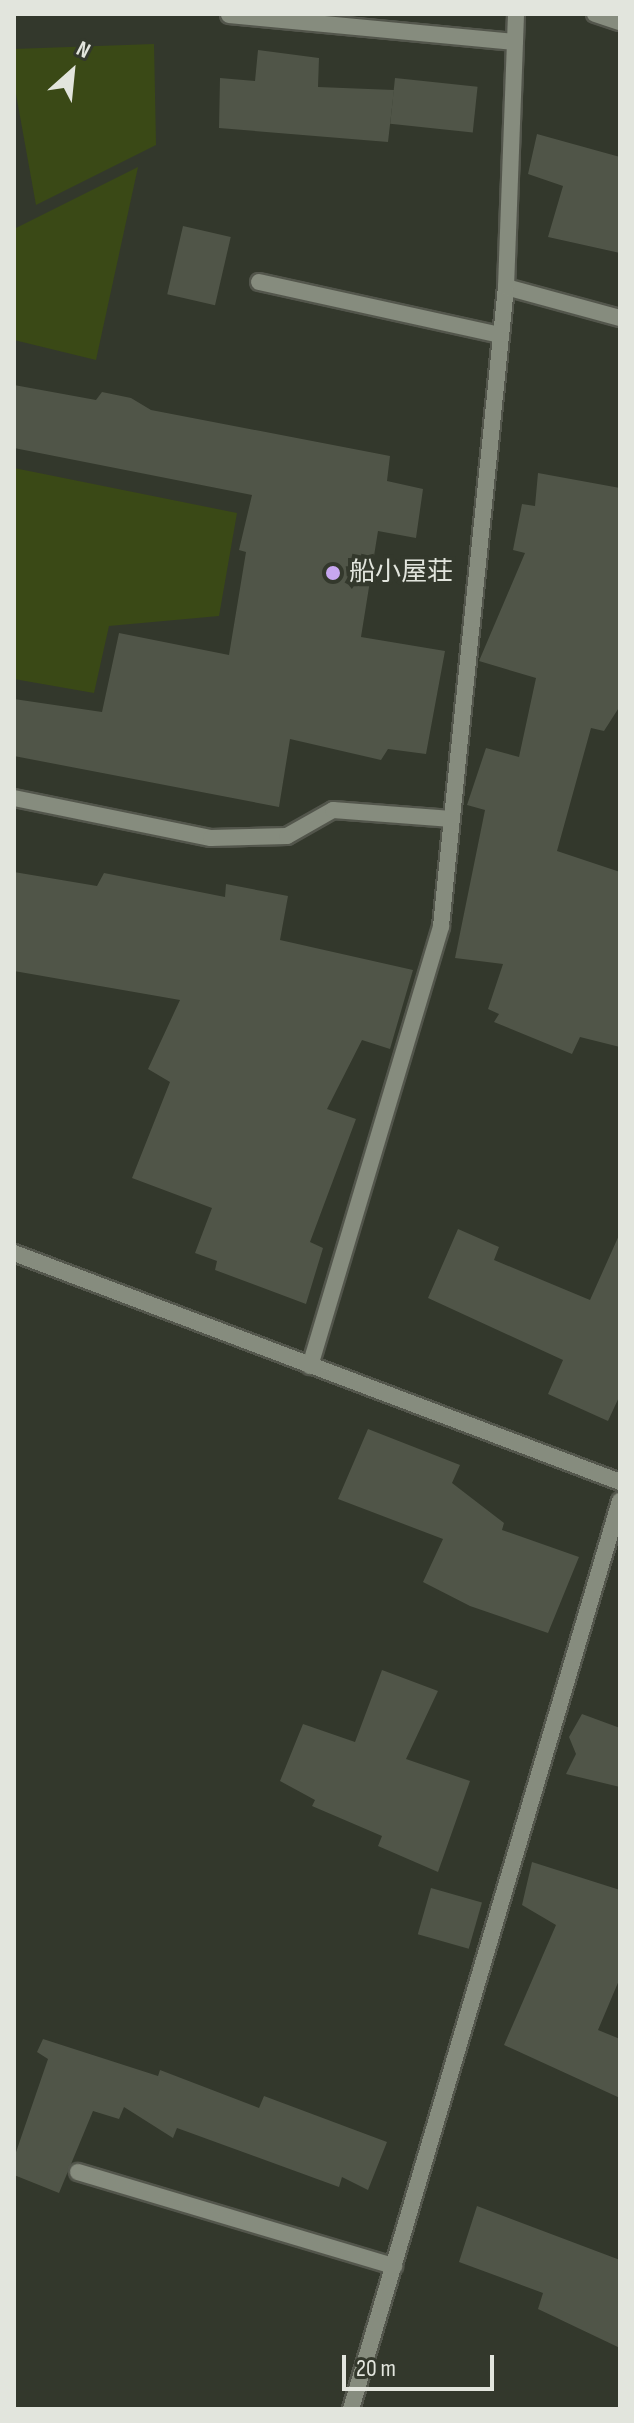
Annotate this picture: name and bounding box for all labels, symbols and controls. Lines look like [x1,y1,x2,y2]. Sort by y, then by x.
north arrow [32,32,112,112]
text: N [72,35,94,65]
place label: 船小屋荘 [349,557,453,589]
marker: 船小屋荘 [324,564,342,582]
scale bar [346,2339,498,2389]
text: 20 m [356,2354,396,2383]

